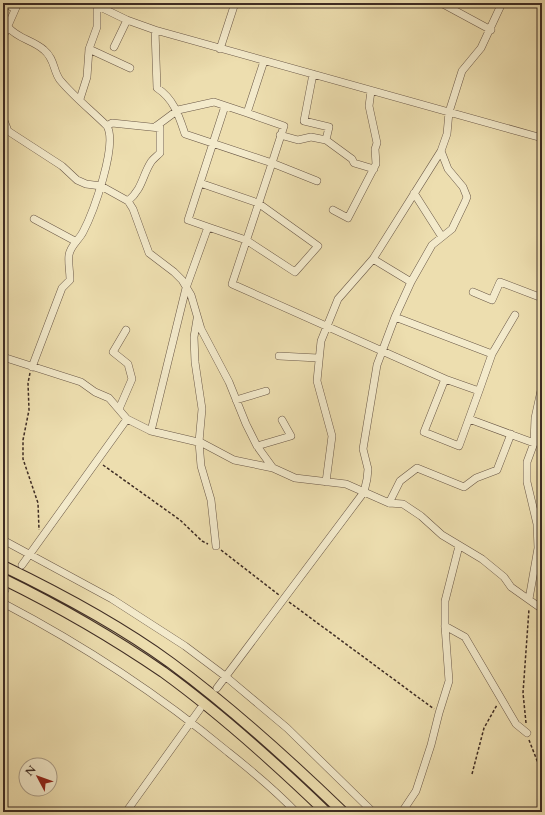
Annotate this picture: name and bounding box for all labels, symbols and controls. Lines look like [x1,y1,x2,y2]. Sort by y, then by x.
north arrow [18,757,58,797]
text: N [22,762,40,779]

